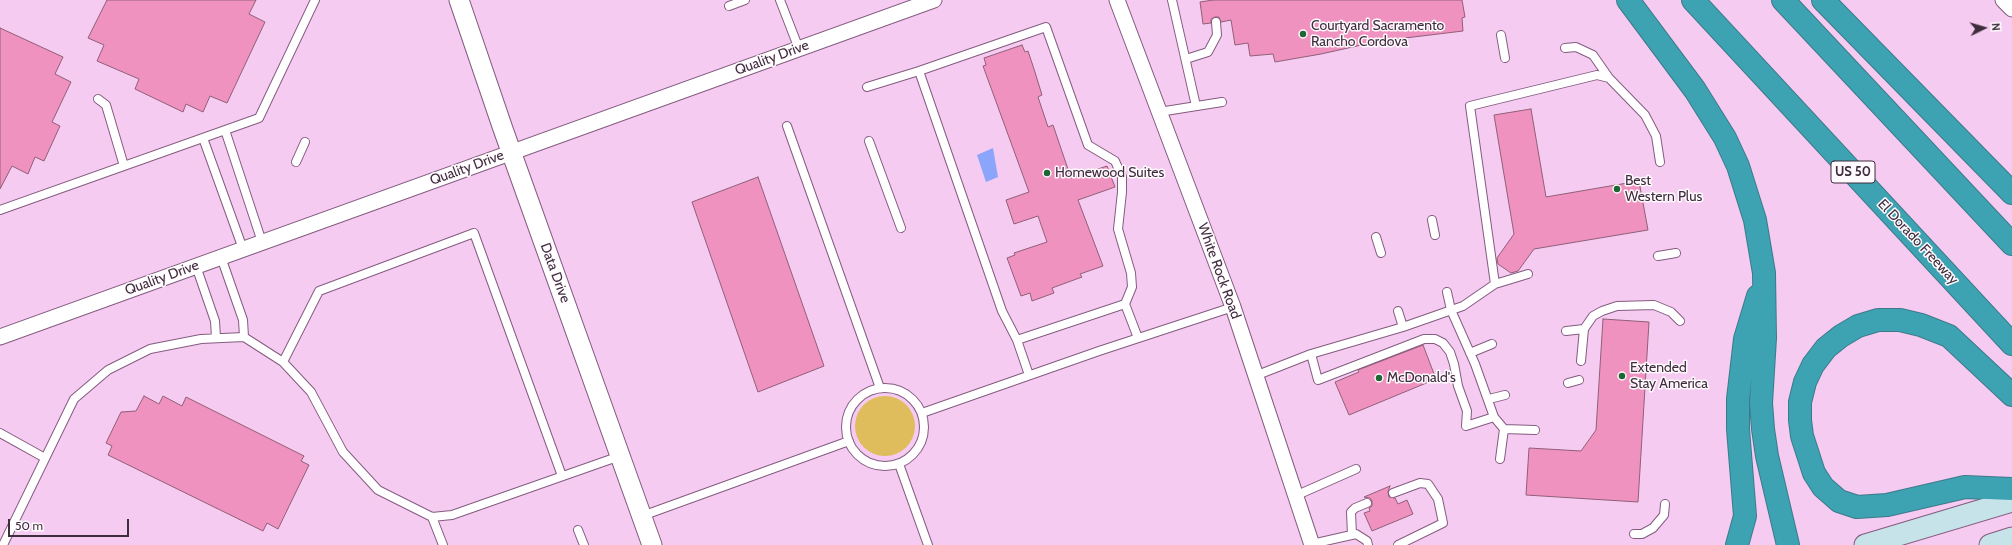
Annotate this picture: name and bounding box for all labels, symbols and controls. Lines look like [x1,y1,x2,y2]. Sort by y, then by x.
north arrow [1964,8,2004,48]
place label: Courtyard Sacramento Rancho Cordova [1311,18,1444,50]
text: N [1989,22,2003,31]
marker: Courtyard Sacramento Rancho Cordova [1298,29,1308,39]
street label: Quality Drive [733,37,811,79]
street label: Quality Drive [428,147,506,189]
road number: US 50 [1831,161,1875,183]
place label: Homewood Suites [1055,165,1164,181]
marker: Homewood Suites [1042,168,1052,178]
place label: Best Western Plus [1625,173,1702,206]
marker: Best Western Plus [1612,184,1622,194]
street label: El Dorado Freeway [1874,196,1962,288]
street label: White Rock Road [1194,221,1244,321]
street label: Data Drive [536,241,574,305]
street label: Quality Drive [123,257,201,299]
place label: Extended Stay America [1630,360,1708,392]
place label: McDonald's [1387,370,1456,386]
marker: Extended Stay America [1617,371,1627,381]
marker: McDonald's [1374,373,1384,383]
scale bar [10,511,131,537]
text: 50 m [15,518,43,533]

